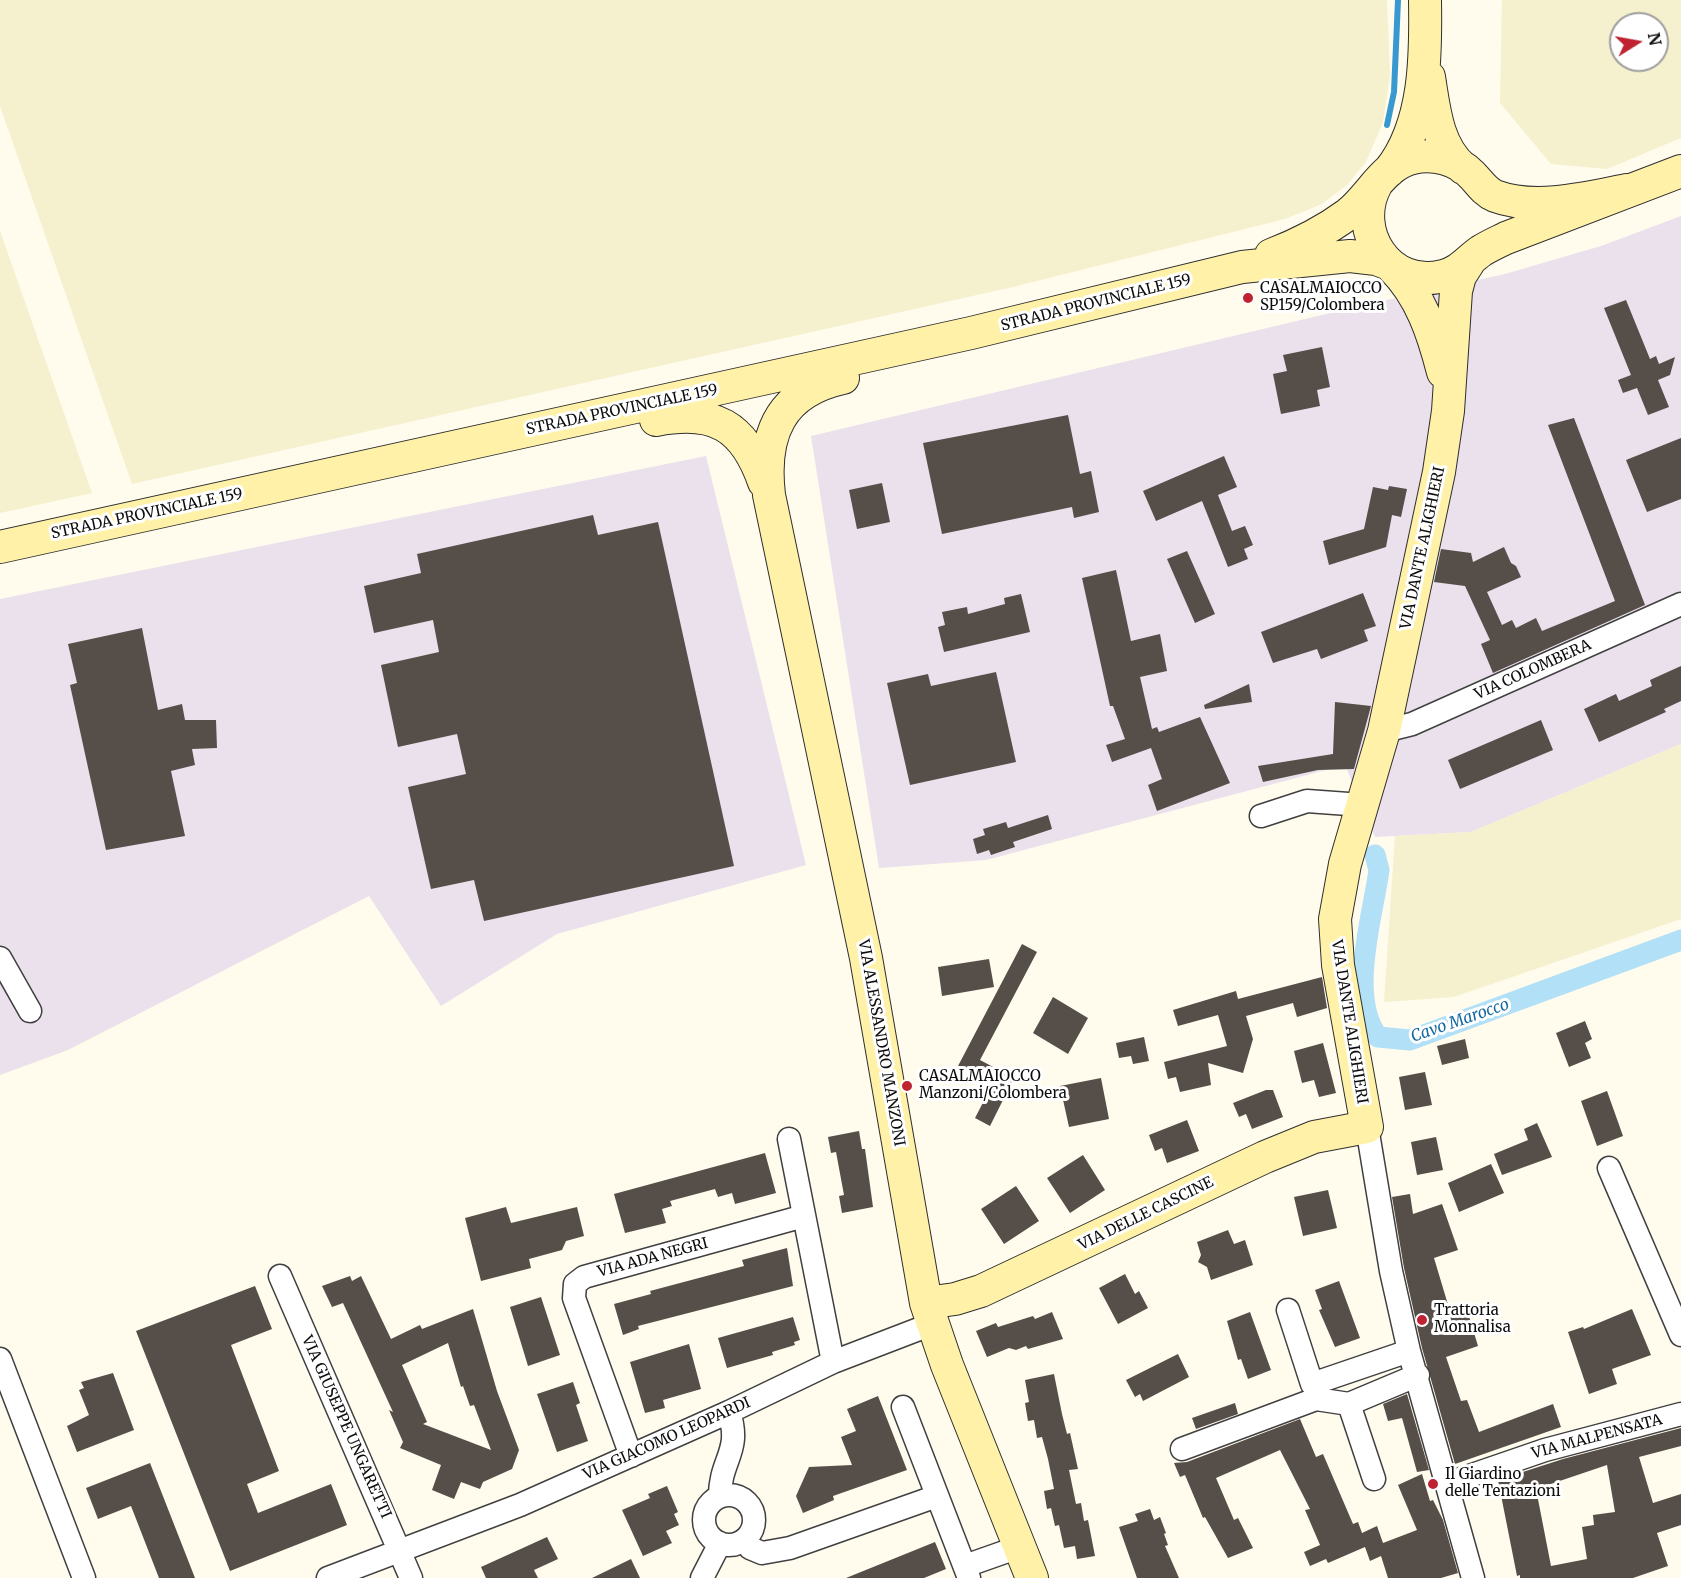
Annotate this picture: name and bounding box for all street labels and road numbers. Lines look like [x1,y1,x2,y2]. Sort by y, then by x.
street label: STRADA PROVINCIALE 159 [999,271,1193,335]
street label: STRADA PROVINCIALE 159 [525,381,719,439]
street label: VIA DANTE ALIGHIERI [1397,465,1449,631]
street label: STRADA PROVINCIALE 159 [50,485,244,543]
street label: VIA COLOMBERA [1472,636,1594,704]
street label: VIA ALESSANDRO MANZONI [854,938,908,1148]
street label: VIA DANTE ALIGHIERI [1327,939,1371,1105]
street label: VIA DELLE CASCINE [1076,1174,1216,1254]
street label: VIA ADA NEGRI [596,1235,710,1281]
street label: VIA GIUSEPPE UNGARETTI [297,1333,395,1521]
street label: VIA GIACOMO LEOPARDI [581,1394,753,1484]
street label: VIA MALPENSATA [1530,1411,1664,1463]

